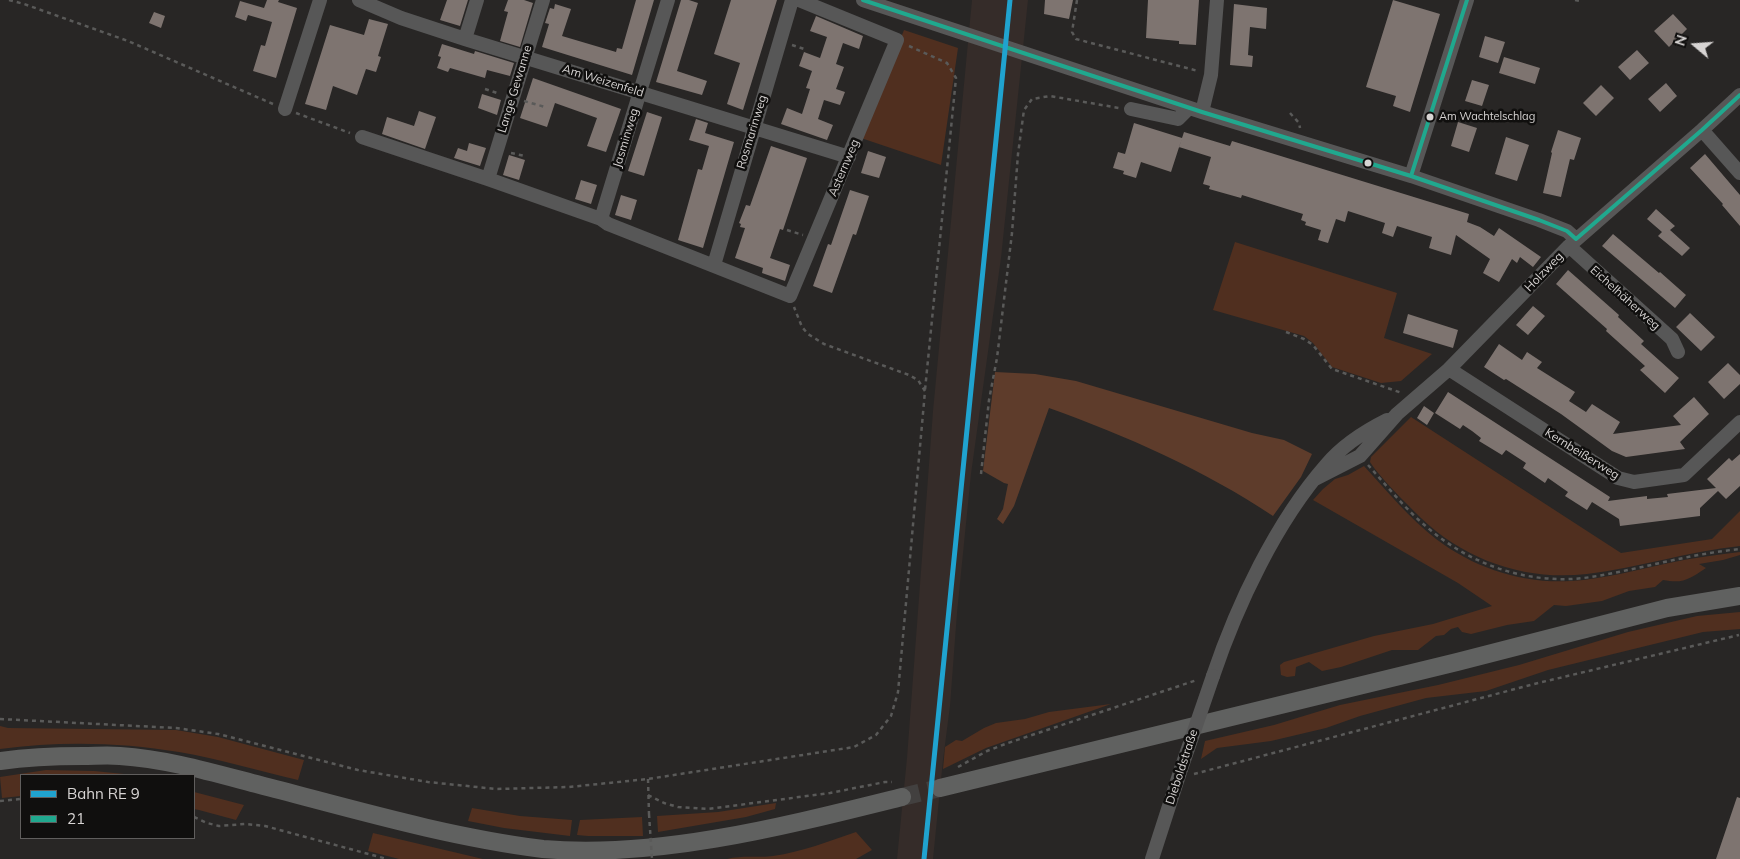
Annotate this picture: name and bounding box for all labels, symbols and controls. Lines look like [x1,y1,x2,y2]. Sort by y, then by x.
north arrow [1670,20,1720,70]
text: N [1671,33,1691,48]
street label: Lange Gewanne [495,43,535,135]
street label: Am Weizenfeld [560,62,646,100]
street label: Rosmarinweg [734,93,770,171]
street label: Jasminweg [610,106,642,170]
place label: Am Wachtelschlag [1439,110,1535,124]
marker: Am Wachtelschlag [1425,112,1435,122]
street label: Asternweg [826,137,862,199]
unlabelled marker [1363,158,1373,168]
street label: Holzweg [1522,249,1566,295]
street label: Eichelhäherweg [1587,263,1663,333]
street label: Kernbeißerweg [1542,425,1622,483]
street label: Dieboldstraße [1163,728,1201,806]
legend [20,774,195,839]
text: Bahn RE 9 [67,784,140,803]
text: 21 [67,809,85,828]

